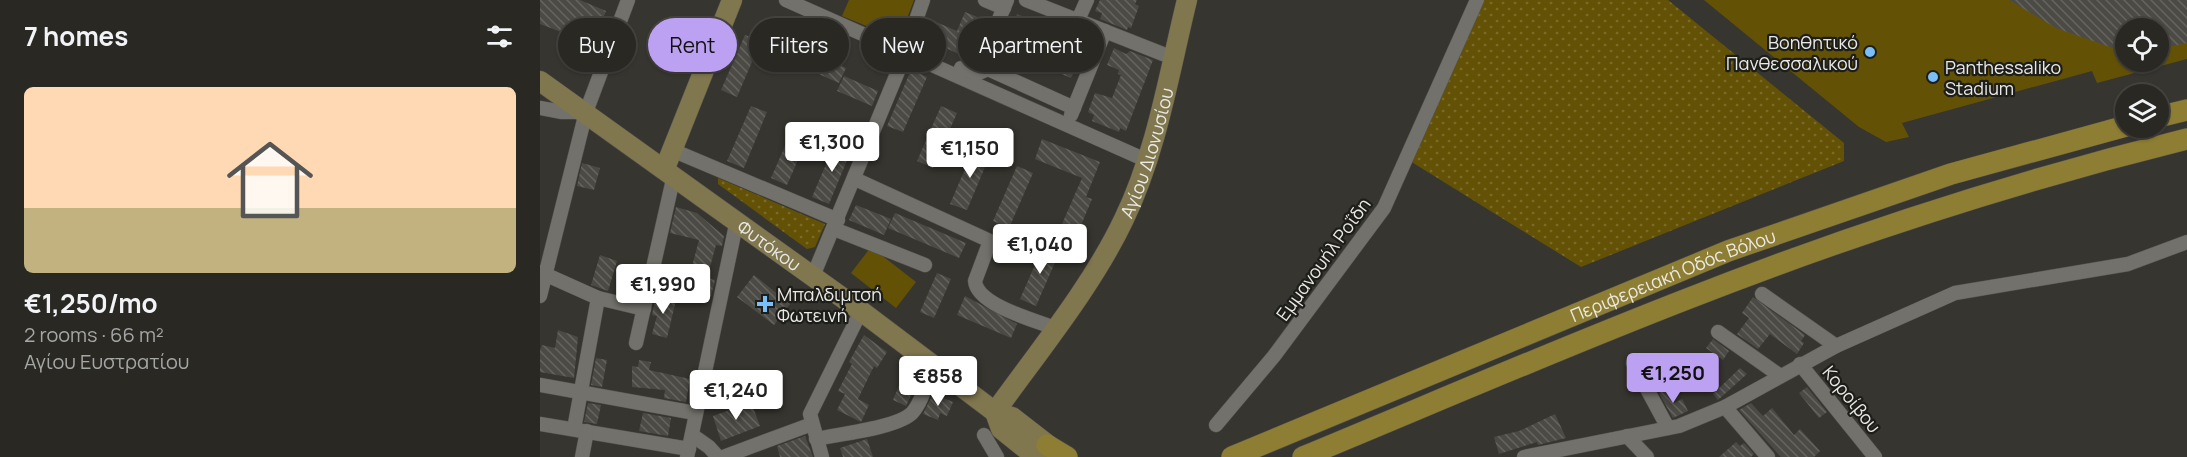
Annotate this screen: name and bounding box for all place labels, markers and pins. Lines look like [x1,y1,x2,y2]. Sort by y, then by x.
place label: Βοηθητικό Πανθεσσαλικού [1726,30,1858,75]
marker: Βοηθητικό Πανθεσσαλικού [1863,45,1877,59]
place label: Panthessaliko Stadium [1945,55,2061,100]
marker: Panthessaliko Stadium [1926,70,1940,84]
pin: €1,300 [783,122,881,173]
pin: €1,150 [921,128,1019,179]
pin: €1,040 [991,224,1089,275]
pin: €1,990 [614,264,712,315]
place label: Μπαλδιμτσή Φωτεινή [777,282,882,327]
marker: Μπαλδιμτσή Φωτεινή [758,297,772,311]
pin: €1,250 [1624,353,1722,404]
pin: €858 [902,356,974,407]
pin: €1,240 [687,370,785,421]

